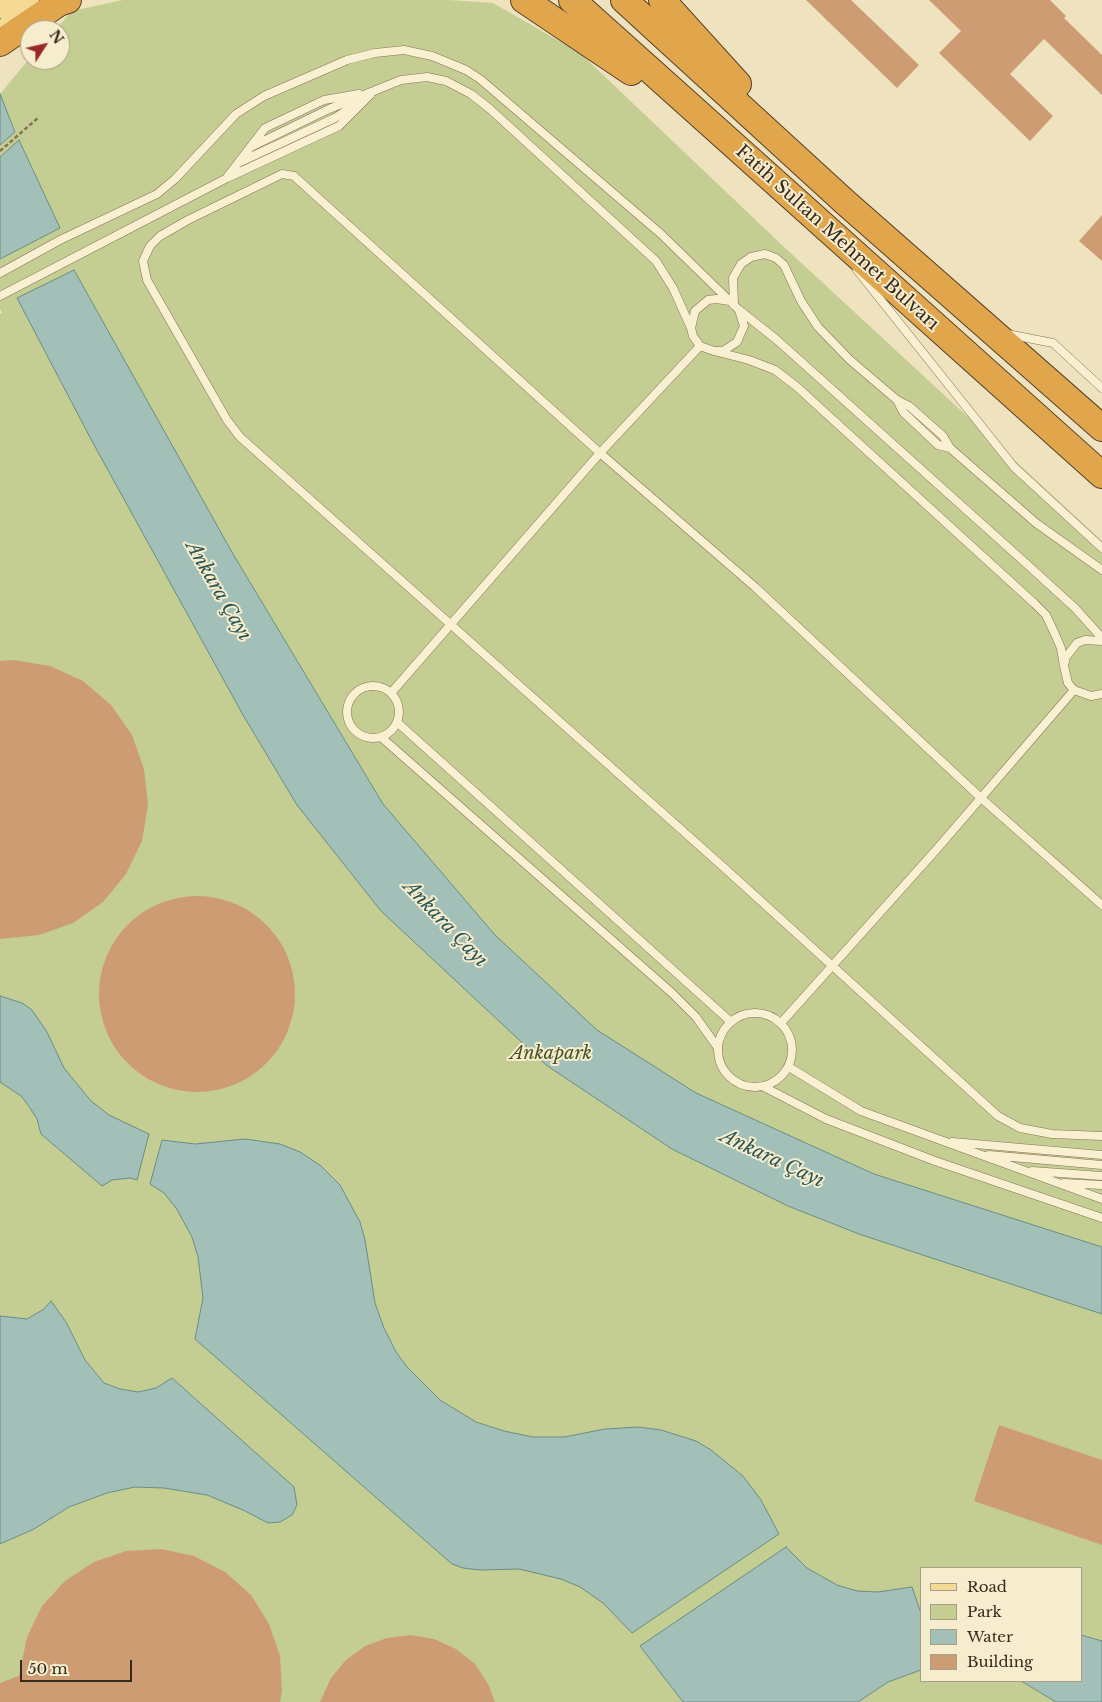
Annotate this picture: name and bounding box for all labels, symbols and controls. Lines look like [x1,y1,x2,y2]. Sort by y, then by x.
north arrow [20,20,70,70]
text: N [45,26,68,48]
street label: Fatih Sultan Mehmet Bulvarı [731,141,943,335]
water label: Ankara Çayı [180,537,256,645]
water label: Ankara Çayı [398,876,492,972]
park label: Ankapark [510,1043,592,1065]
water label: Ankara Çayı [717,1125,827,1193]
legend [920,1567,1082,1682]
text: Road [967,1577,1007,1596]
text: Park [967,1602,1002,1621]
text: Water [967,1627,1013,1646]
scale bar [22,1650,135,1682]
text: Building [967,1652,1033,1671]
text: 50 m [28,1659,68,1678]

